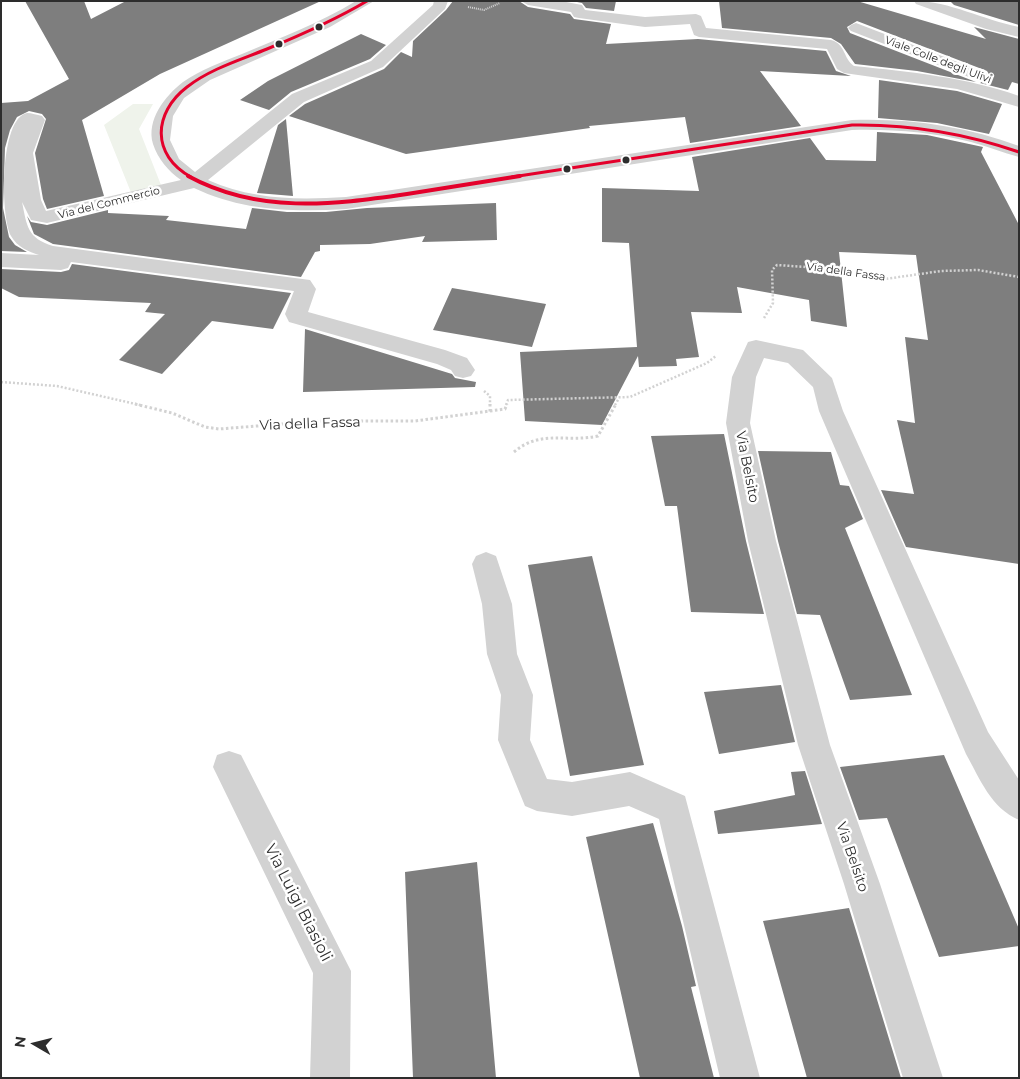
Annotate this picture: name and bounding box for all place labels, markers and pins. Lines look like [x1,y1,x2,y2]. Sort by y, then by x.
unlabelled marker [314,22,324,32]
unlabelled marker [274,39,284,49]
unlabelled marker [621,155,631,165]
unlabelled marker [562,164,572,174]

